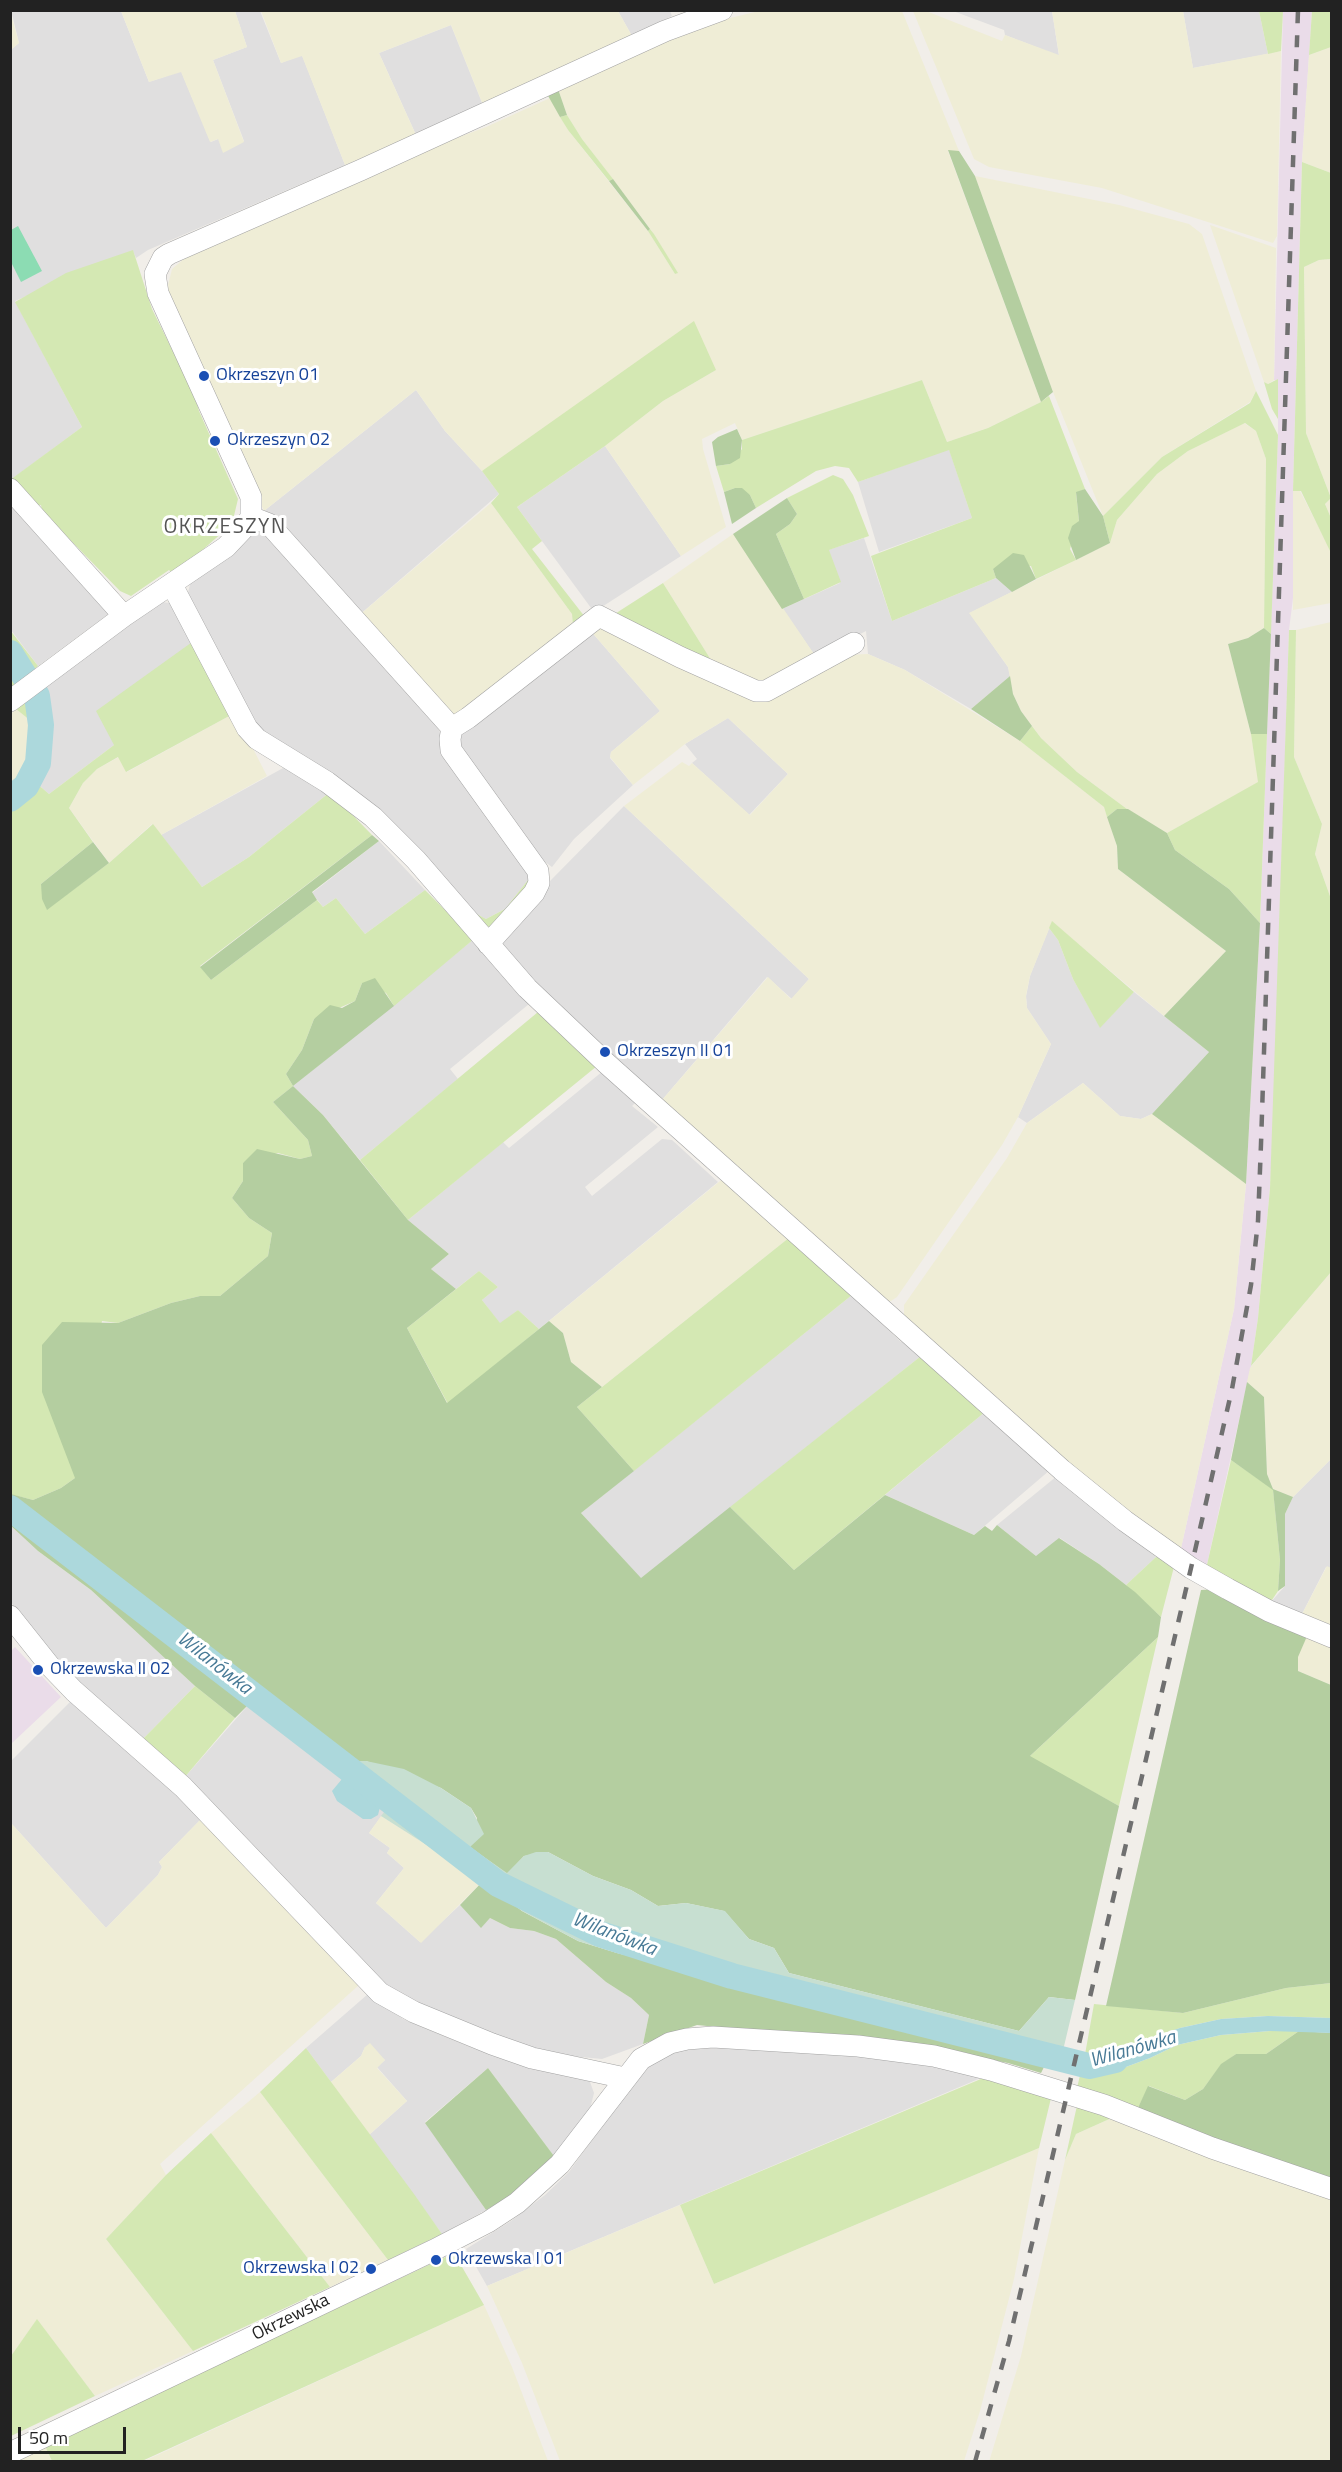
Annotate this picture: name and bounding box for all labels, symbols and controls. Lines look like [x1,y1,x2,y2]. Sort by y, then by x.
place label: Okrzeszyn 01 [216,365,319,387]
marker: Okrzeszyn 01 [197,369,211,383]
place label: Okrzeszyn 02 [227,430,330,452]
marker: Okrzeszyn 02 [208,434,222,448]
district label: OKRZESZYN [163,515,287,541]
place label: Okrzeszyn II 01 [617,1041,733,1063]
marker: Okrzeszyn II 01 [598,1045,612,1059]
water label: Wilanówka [172,1627,256,1701]
place label: Okrzewska II 02 [50,1659,170,1681]
marker: Okrzewska II 02 [31,1663,45,1677]
water label: Wilanówka [569,1908,659,1962]
water label: Wilanówka [1087,2026,1179,2074]
place label: Okrzewska I 01 [448,2249,564,2271]
marker: Okrzewska I 01 [429,2253,443,2267]
place label: Okrzewska I 02 [243,2258,359,2280]
marker: Okrzewska I 02 [364,2262,378,2276]
street label: Okrzewska [249,2290,333,2346]
scale bar [21,2415,129,2453]
text: 50 m [29,2424,68,2451]

